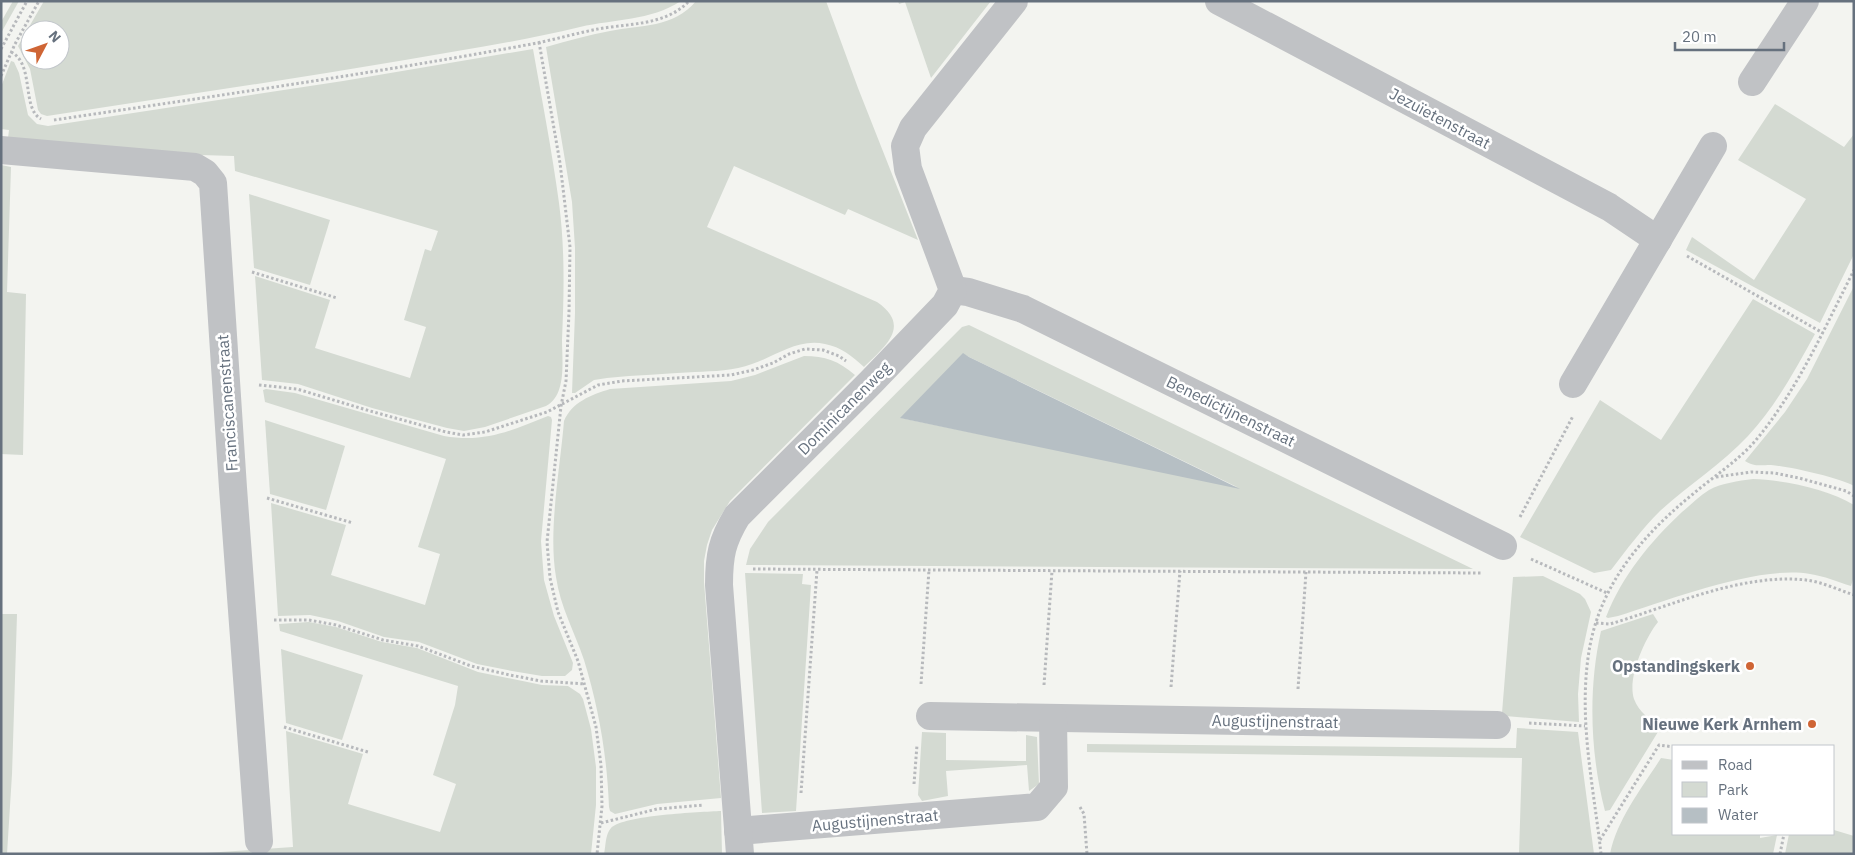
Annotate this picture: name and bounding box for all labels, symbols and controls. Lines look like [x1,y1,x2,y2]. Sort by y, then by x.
north arrow [20,20,70,70]
scale bar [1675,20,1784,52]
text: N [45,27,65,46]
text: 20 m [1682,27,1717,46]
street label: Jezuïetenstraat [1386,83,1494,153]
street label: Franciscanenstraat [212,334,242,472]
street label: Dominicanenweg [793,357,895,459]
street label: Benedictijnenstraat [1163,371,1299,451]
place label: Opstandingskerk [1612,656,1741,676]
marker: Opstandingskerk [1744,660,1756,672]
street label: Augustijnenstraat [1211,710,1339,732]
place label: Nieuwe Kerk Arnhem [1642,714,1802,734]
marker: Nieuwe Kerk Arnhem [1806,718,1818,730]
legend [1672,745,1835,835]
text: Road [1718,755,1753,774]
text: Park [1718,780,1748,799]
street label: Augustijnenstraat [811,805,939,835]
text: Water [1718,805,1759,824]

